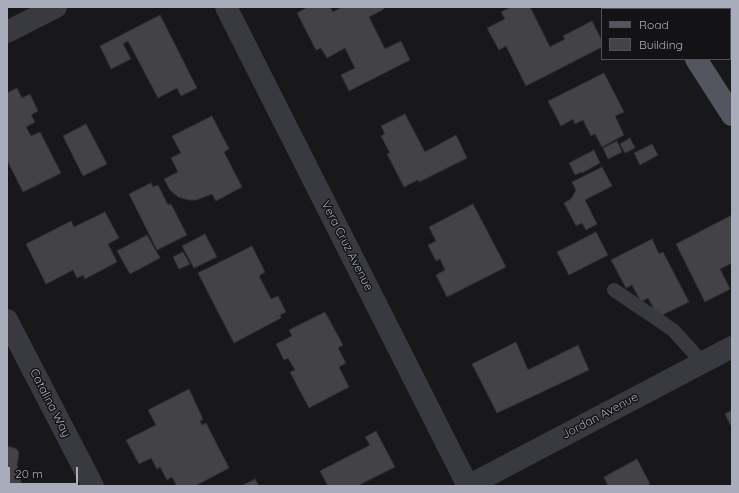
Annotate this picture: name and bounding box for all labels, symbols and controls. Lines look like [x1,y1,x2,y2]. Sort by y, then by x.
legend [601,8,731,60]
text: Road [639,17,669,32]
text: Building [639,37,683,52]
street label: Vera Cruz Avenue [318,199,376,293]
street label: Catalina Way [27,366,73,440]
street label: Jordan Avenue [559,390,641,442]
scale bar [10,459,80,485]
text: 20 m [15,466,43,481]

